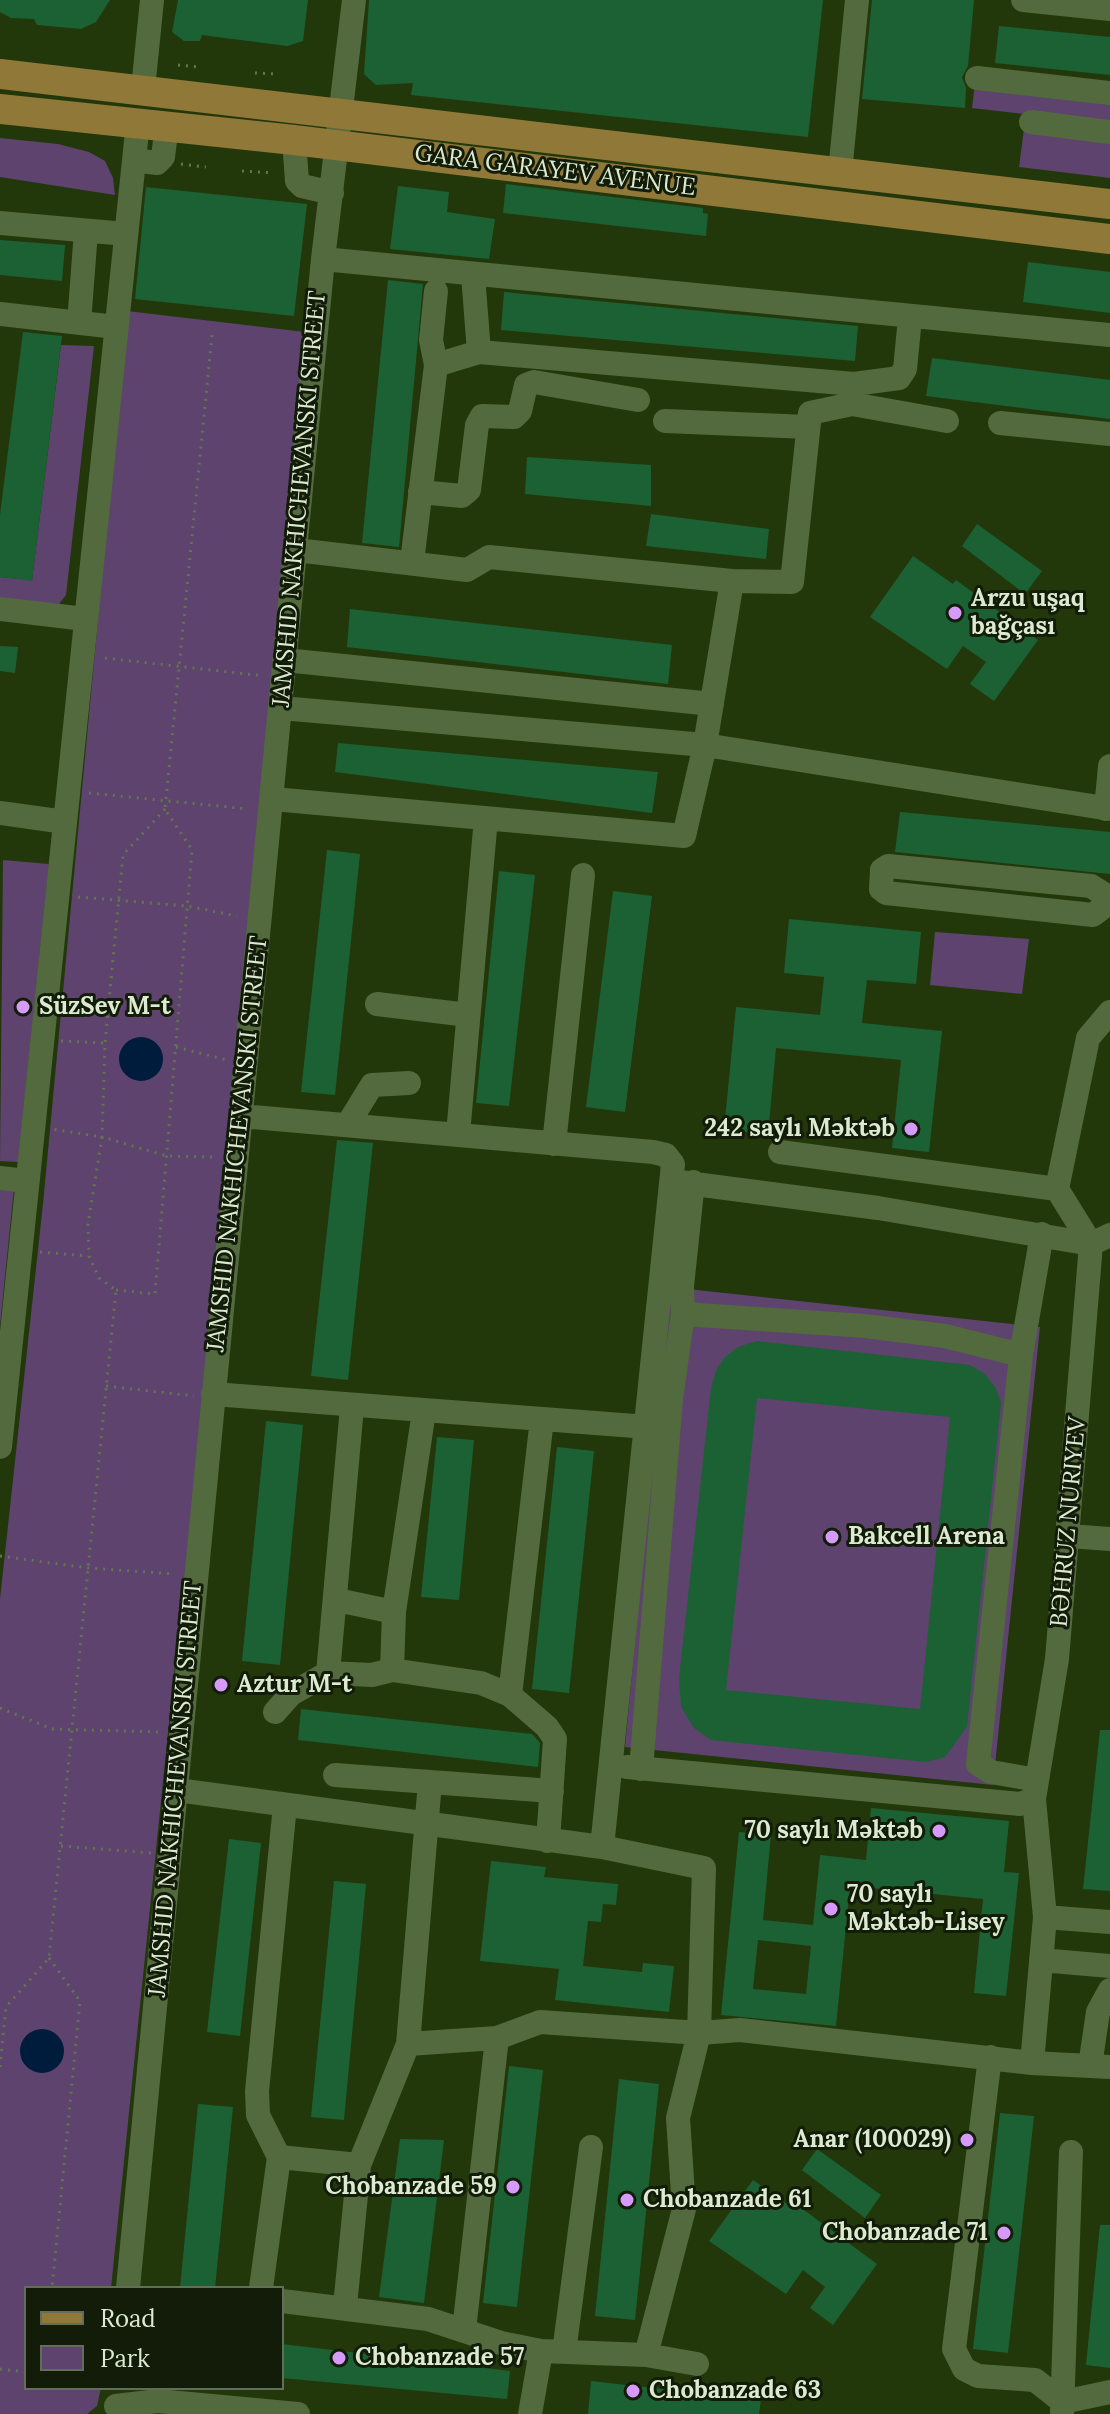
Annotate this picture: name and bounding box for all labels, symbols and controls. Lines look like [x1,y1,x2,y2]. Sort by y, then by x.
street label: GARA GARAYEV AVENUE [413,139,697,203]
street label: JAMSHID NAKHICHEVANSKI STREET [267,290,333,708]
place label: Arzu uşaq bağçası [971,585,1085,641]
marker: Arzu uşaq bağçası [946,604,964,622]
street label: JAMSHID NAKHICHEVANSKI STREET [202,935,274,1353]
place label: SüzSev M-t [39,993,171,1021]
marker: SüzSev M-t [14,998,32,1016]
place label: 242 saylı Məktəb [704,1115,895,1143]
marker: 242 saylı Məktəb [902,1120,920,1138]
street label: BƏHRUZ NURIYEV [1045,1415,1093,1629]
place label: Bakcell Arena [848,1523,1005,1551]
marker: Bakcell Arena [823,1528,841,1546]
street label: JAMSHID NAKHICHEVANSKI STREET [143,1580,209,1998]
place label: Aztur M-t [237,1671,352,1699]
marker: Aztur M-t [212,1676,230,1694]
place label: 70 saylı Məktəb [745,1817,923,1845]
marker: 70 saylı Məktəb [930,1822,948,1840]
place label: 70 saylı Məktəb-Lisey [847,1881,1005,1937]
marker: 70 saylı Məktəb-Lisey [822,1900,840,1918]
place label: Anar (100029) [793,2126,951,2154]
marker: Anar (100029) [958,2131,976,2149]
place label: Chobanzade 59 [325,2173,497,2201]
marker: Chobanzade 59 [504,2178,522,2196]
place label: Chobanzade 61 [643,2186,812,2214]
marker: Chobanzade 61 [618,2191,636,2209]
place label: Chobanzade 71 [822,2219,988,2247]
marker: Chobanzade 71 [995,2224,1013,2242]
legend [24,2286,284,2390]
text: Road [100,2303,156,2334]
text: Park [100,2343,150,2374]
place label: Chobanzade 57 [355,2344,524,2372]
marker: Chobanzade 57 [330,2349,348,2367]
place label: Chobanzade 63 [649,2377,821,2405]
marker: Chobanzade 63 [624,2382,642,2400]

